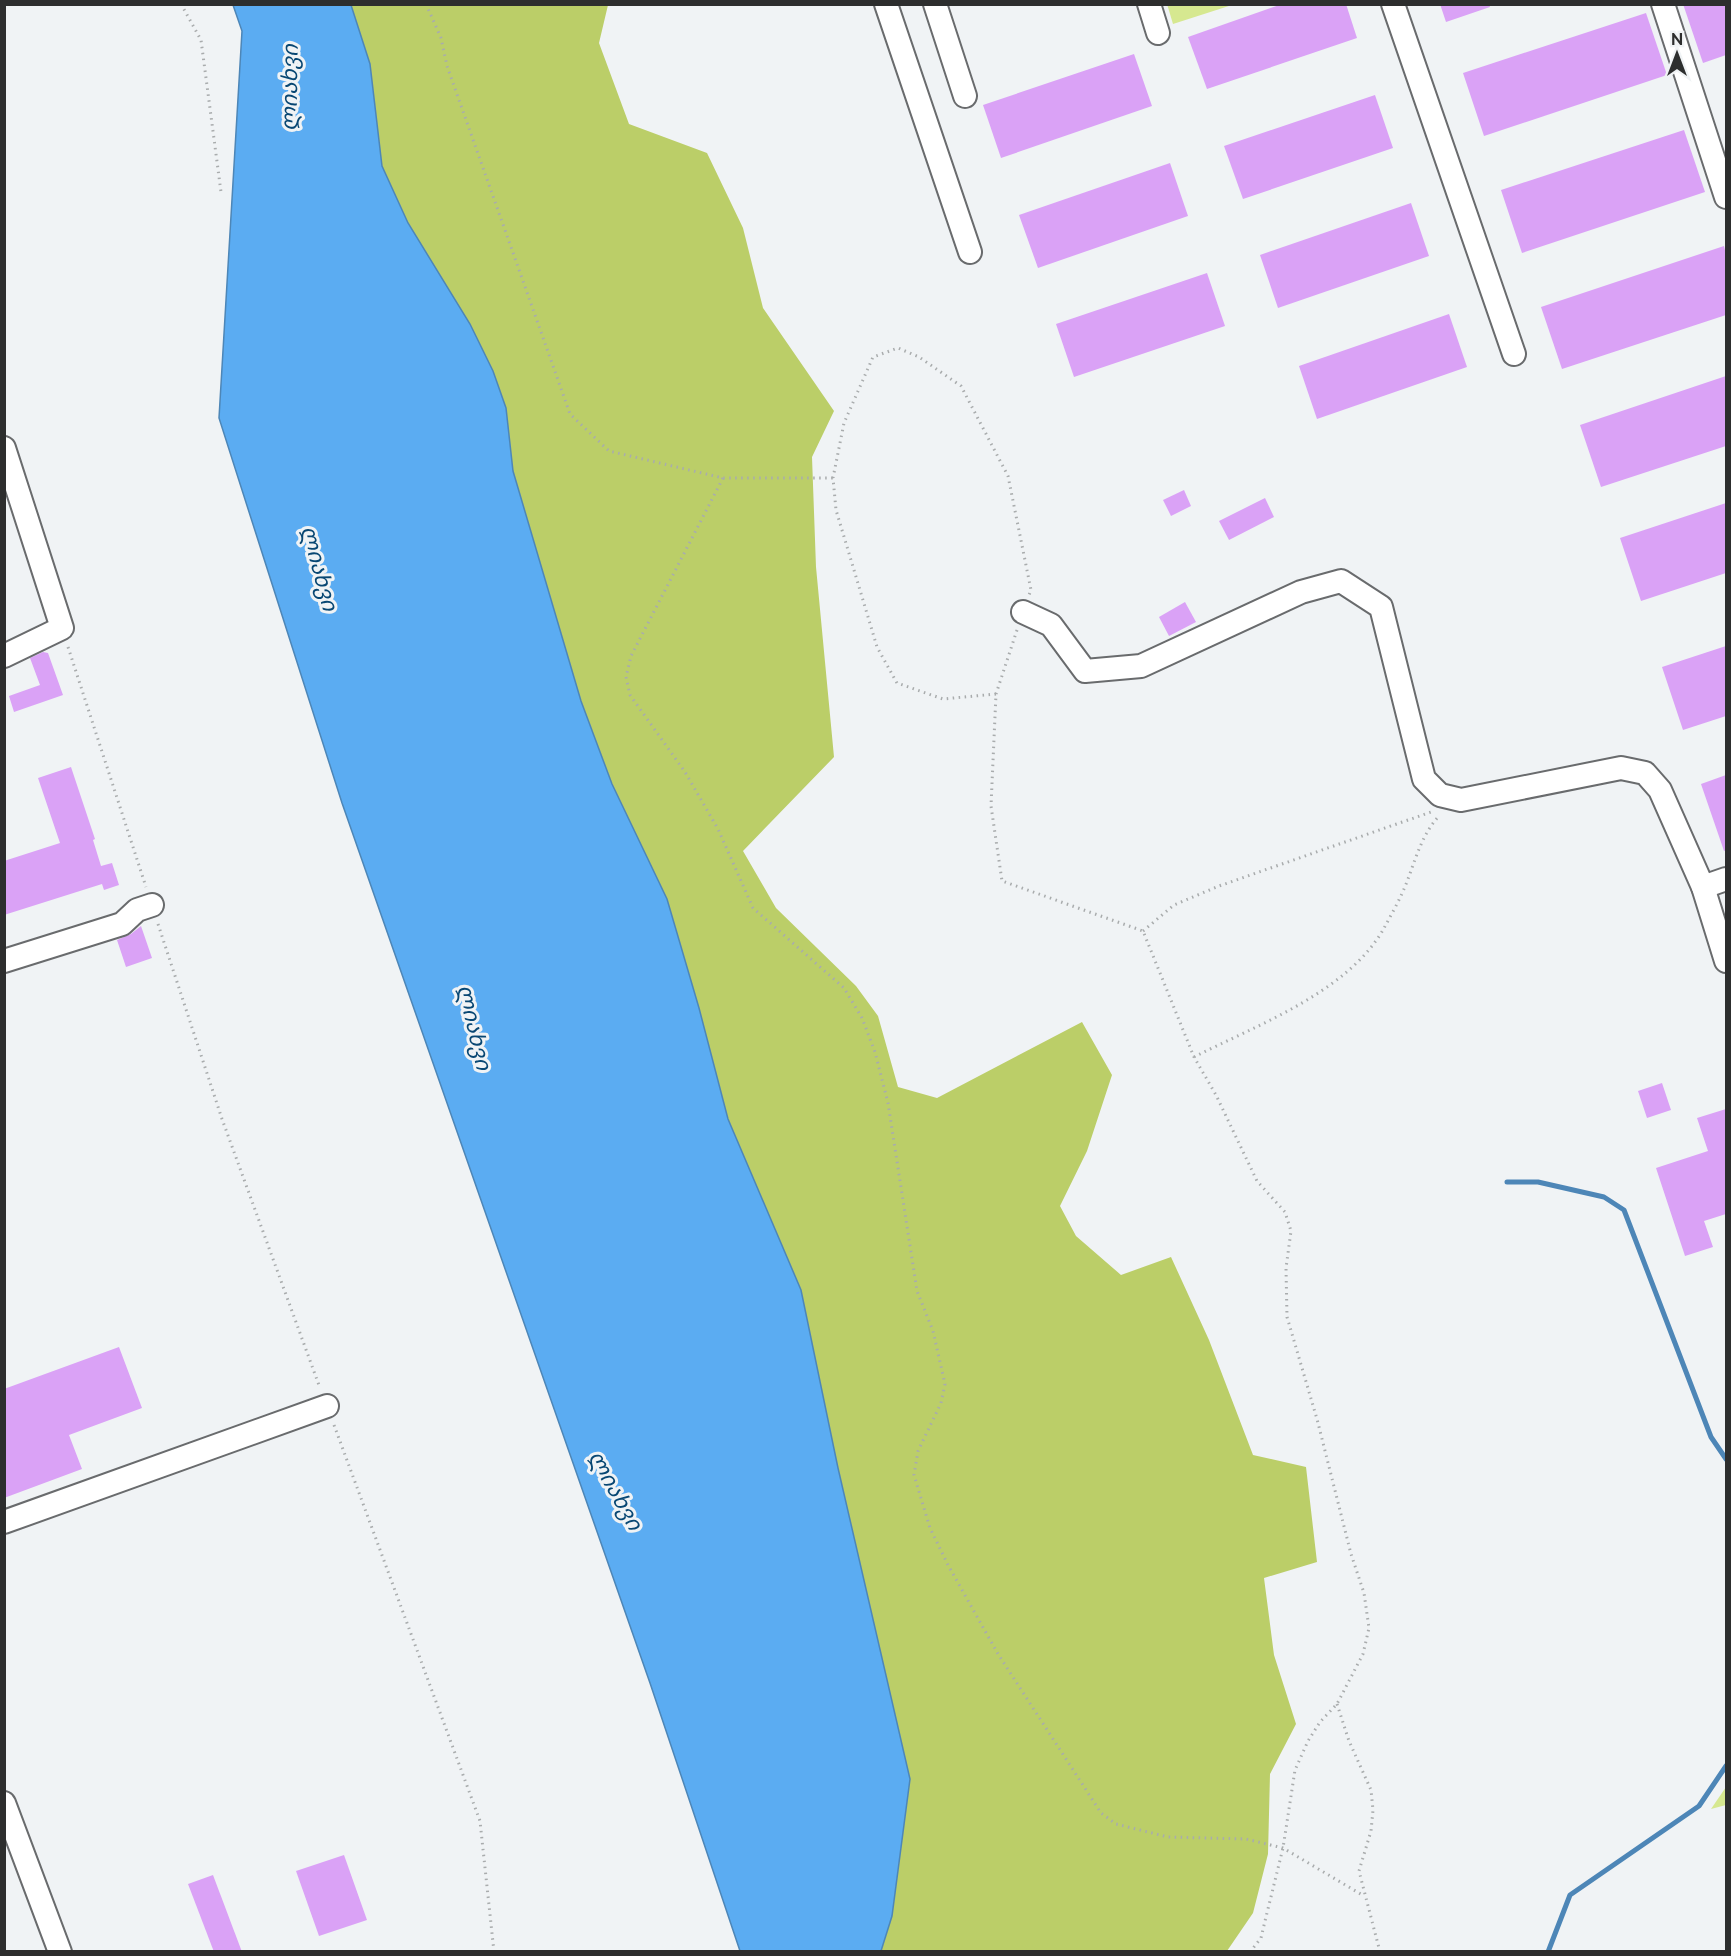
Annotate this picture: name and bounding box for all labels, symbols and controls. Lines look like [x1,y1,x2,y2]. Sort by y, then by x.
north arrow [1647,24,1707,84]
text: N [1671,30,1683,49]
water label: ლიახვი [275,43,304,132]
water label: ლიახვი [295,523,344,615]
water label: ლიახვი [452,982,498,1074]
water label: ლიახვი [583,1446,649,1536]

